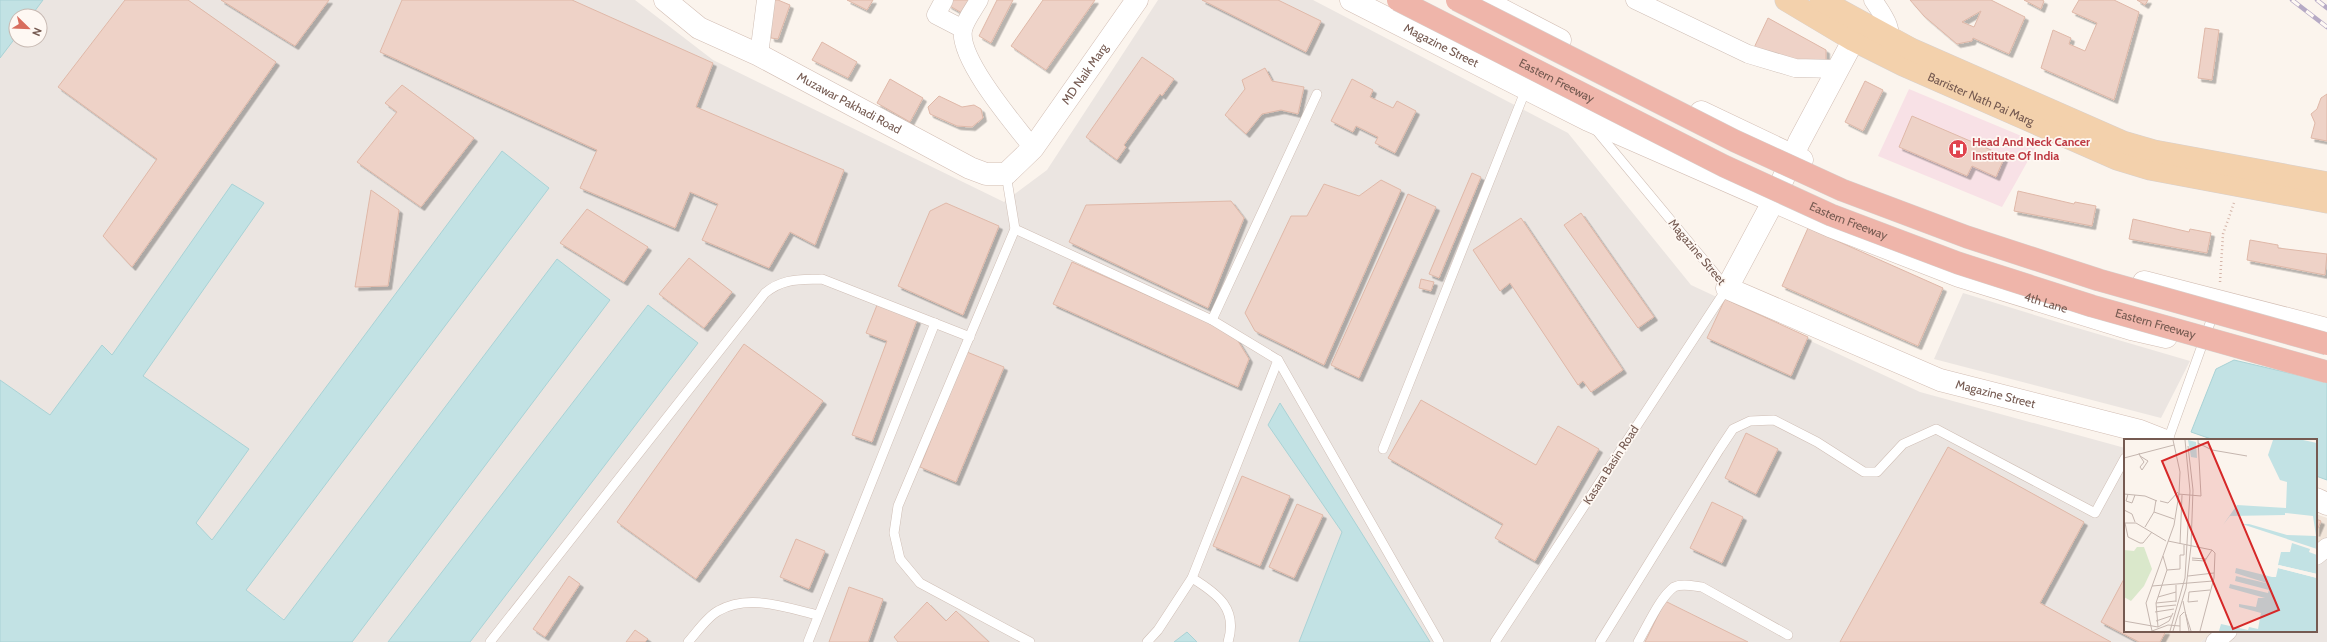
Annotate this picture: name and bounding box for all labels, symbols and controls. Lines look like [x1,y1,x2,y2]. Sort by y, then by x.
north arrow [8,8,48,48]
street label: Magazine Street [1401,20,1481,70]
text: N [29,26,45,38]
street label: MD Naik Marg [1058,40,1112,107]
street label: Eastern Freeway [1517,55,1597,106]
street label: Muzawar Pakhadi Road [795,69,904,137]
street label: Barrister Nath Pai Marg [1926,69,2038,129]
place label: Head And Neck Cancer Institute Of India [1972,134,2090,163]
hospital icon: Head And Neck Cancer Institute Of India [1947,138,1969,160]
street label: Eastern Freeway [1807,198,1890,243]
street label: Magazine Street [1665,216,1729,288]
street label: 4th Lane [2022,288,2070,316]
street label: Eastern Freeway [2114,305,2198,342]
street label: Magazine Street [1954,376,2037,411]
street label: Kasara Basin Road [1579,422,1642,507]
inset map [2124,439,2317,632]

